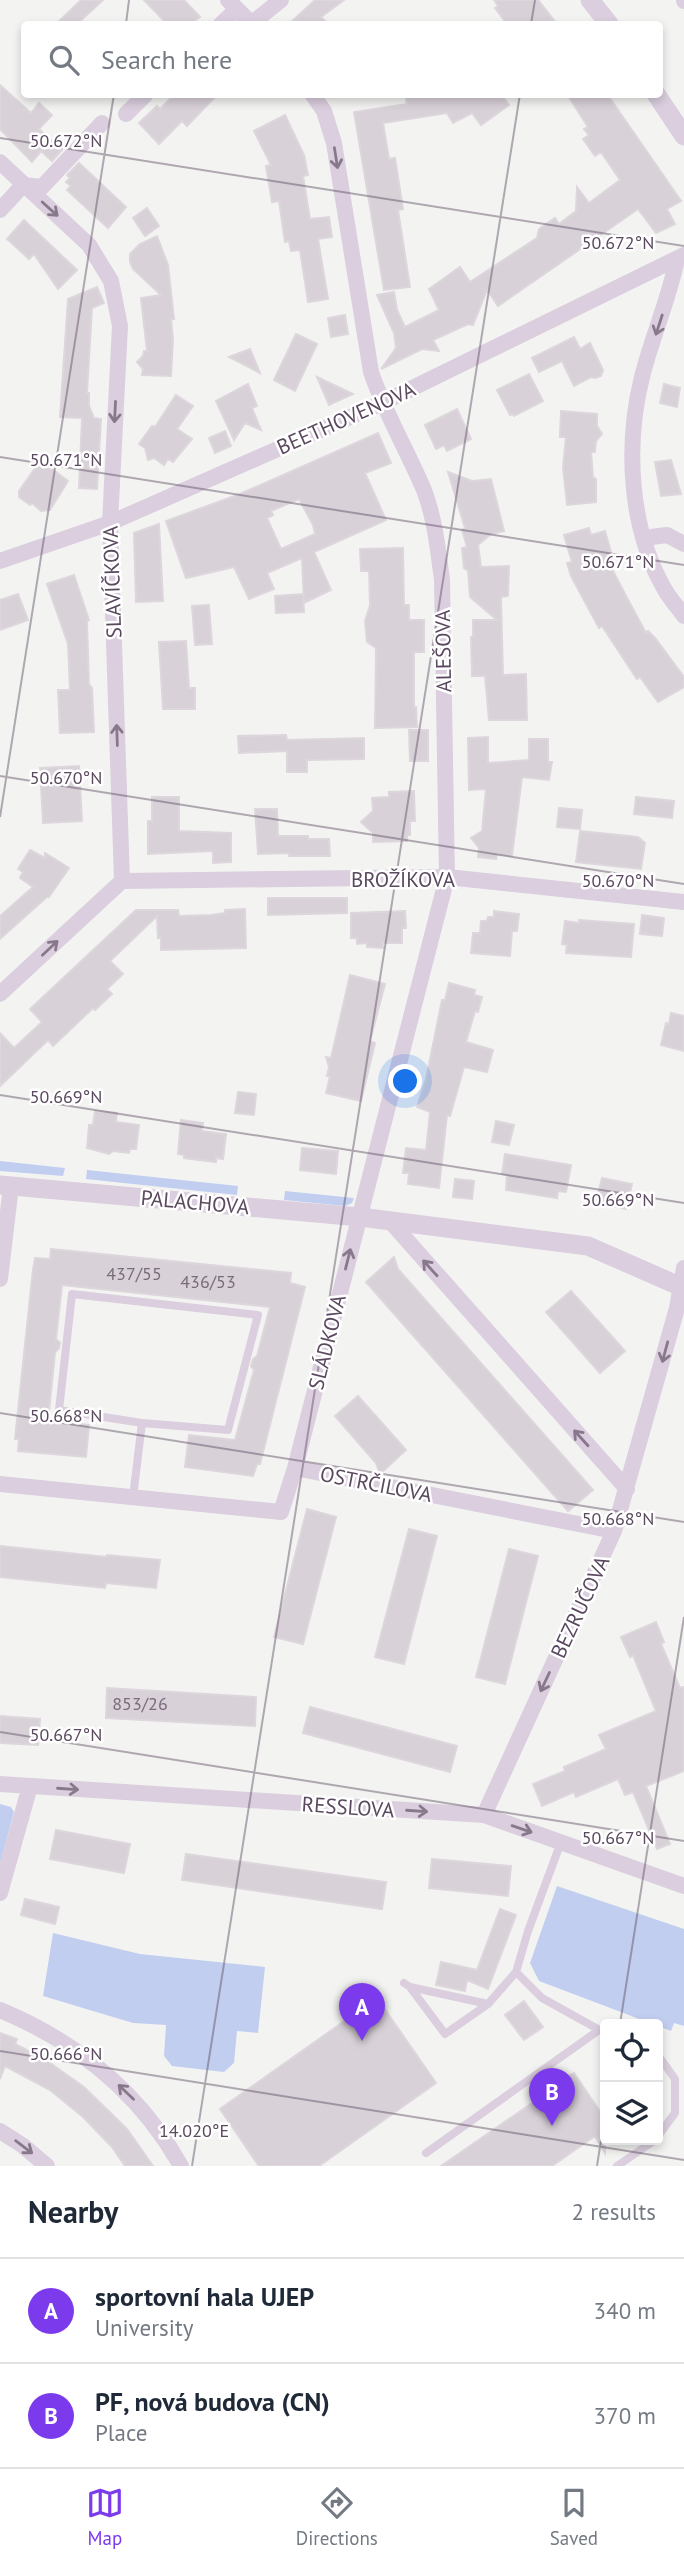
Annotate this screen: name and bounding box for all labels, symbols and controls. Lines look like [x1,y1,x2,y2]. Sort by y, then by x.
search box [21,21,663,98]
icon: search [45,41,83,79]
text: Search here [101,43,232,76]
text: 50.672°N [30,129,102,152]
one-way arrow [330,146,343,169]
one-way arrow [41,201,59,217]
text: 50.672°N [582,231,654,254]
one-way arrow [652,313,664,335]
street label: BEETHOVENOVA [273,375,420,461]
one-way arrow [109,400,122,423]
text: 50.671°N [30,448,102,471]
street label: SLAVÍČKOVA [97,525,127,639]
text: 50.671°N [582,550,654,573]
street label: ALEŠOVA [429,609,457,693]
one-way arrow [110,724,124,747]
text: 50.670°N [30,766,102,789]
street label: BROŽÍKOVA [351,866,456,893]
text: 50.670°N [582,869,654,892]
one-way arrow [41,939,58,956]
your location [388,1064,422,1098]
text: 50.669°N [30,1085,102,1108]
street label: PALACHOVA [140,1184,251,1220]
text: 50.669°N [582,1188,654,1211]
one-way arrow [342,1248,355,1271]
one-way arrow [422,1259,438,1277]
house number: 437/55 [106,1262,162,1285]
house number: 436/53 [180,1270,236,1293]
street label: SLÁDKOVA [302,1291,352,1392]
one-way arrow [657,1341,670,1363]
text: 50.668°N [30,1404,102,1427]
one-way arrow [573,1430,590,1447]
street label: OSTRČILOVA [318,1460,435,1508]
text: 50.668°N [582,1507,654,1530]
street label: BEZRUČOVA [545,1551,616,1662]
one-way arrow [538,1671,551,1693]
house number: 853/26 [112,1692,168,1715]
text: 50.667°N [30,1723,102,1746]
one-way arrow [56,1782,79,1795]
street label: RESSLOVA [301,1790,396,1824]
one-way arrow [406,1805,429,1818]
one-way arrow [511,1824,533,1836]
text: 50.667°N [582,1826,654,1849]
pin: A [339,1983,385,2041]
map controls [600,2019,663,2145]
button: locate [600,2019,663,2082]
text: 50.666°N [30,2042,102,2065]
pin: B [529,2068,575,2126]
button: layers [600,2082,663,2145]
one-way arrow [118,2083,135,2100]
text: 14.020°E [159,2119,229,2142]
one-way arrow [15,2140,33,2155]
text: Nearby [28,2192,118,2231]
text: 2 results [572,2197,656,2226]
text: sportovní hala UJEP [95,2280,314,2313]
text: A [44,2296,58,2325]
text: 340 m [594,2296,656,2325]
text: University [95,2313,193,2342]
text: PF, nová budova (CN) [95,2385,330,2418]
text: B [44,2401,58,2430]
text: 370 m [594,2401,656,2430]
text: Place [95,2418,148,2447]
tab: Map [86,2484,124,2550]
tab: Directions [296,2484,378,2550]
tab: Saved [550,2484,598,2550]

